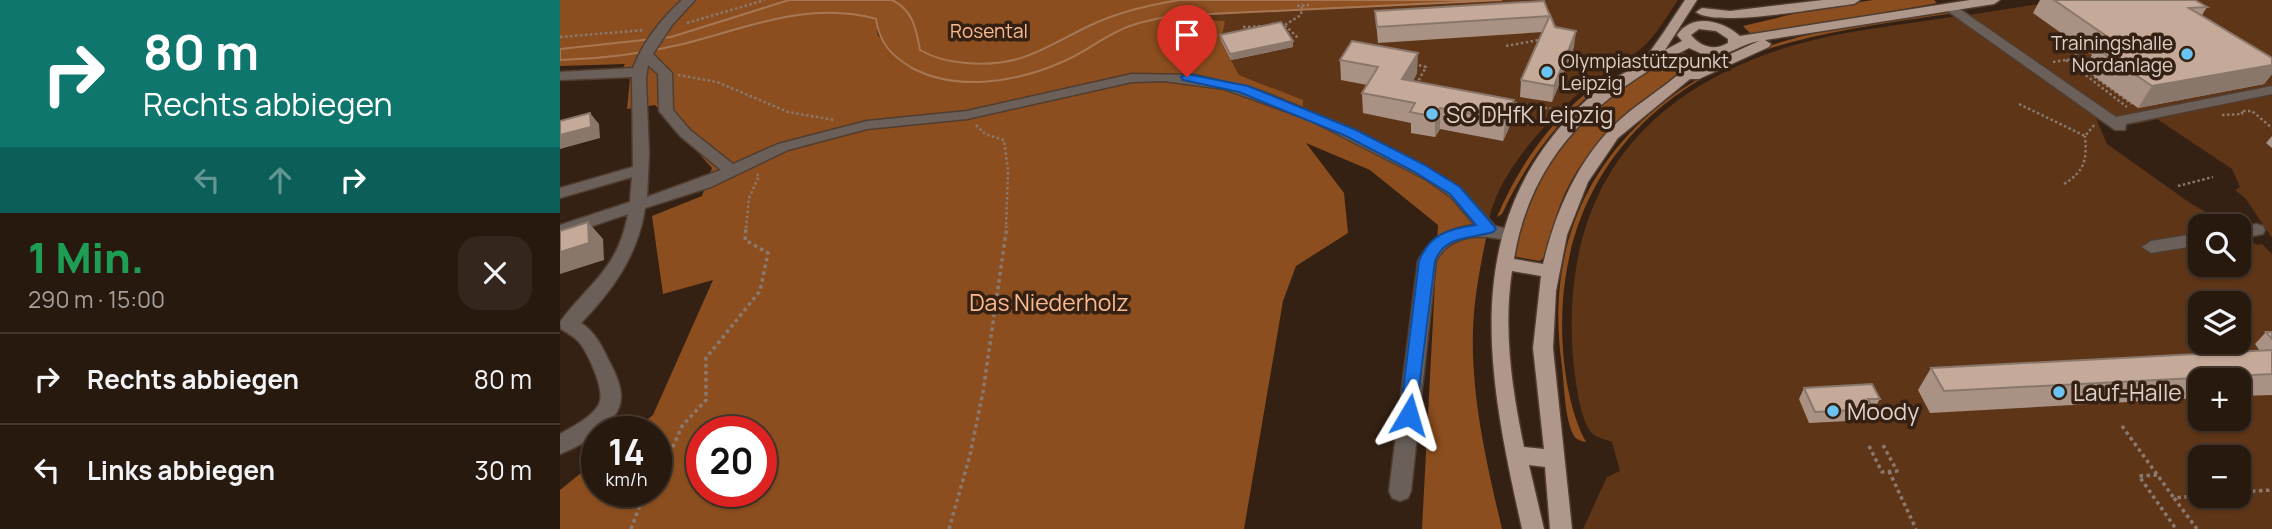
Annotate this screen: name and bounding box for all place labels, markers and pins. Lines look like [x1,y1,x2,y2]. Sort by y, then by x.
pin [1157,5,1217,77]
place label: Trainingshalle Nordanlage [2051,30,2173,78]
marker: Trainingshalle Nordanlage [2179,46,2195,62]
place label: Olympiastützpunkt Leipzig [1561,48,1729,96]
marker: Olympiastützpunkt Leipzig [1539,64,1555,80]
place label: SC DHfK Leipzig [1446,98,1613,130]
marker: SC DHfK Leipzig [1424,106,1440,122]
place label: Lauf-Halle [2073,376,2182,408]
marker: Lauf-Halle [2051,384,2067,400]
place label: Moody [1847,395,1919,427]
marker: Moody [1825,403,1841,419]

